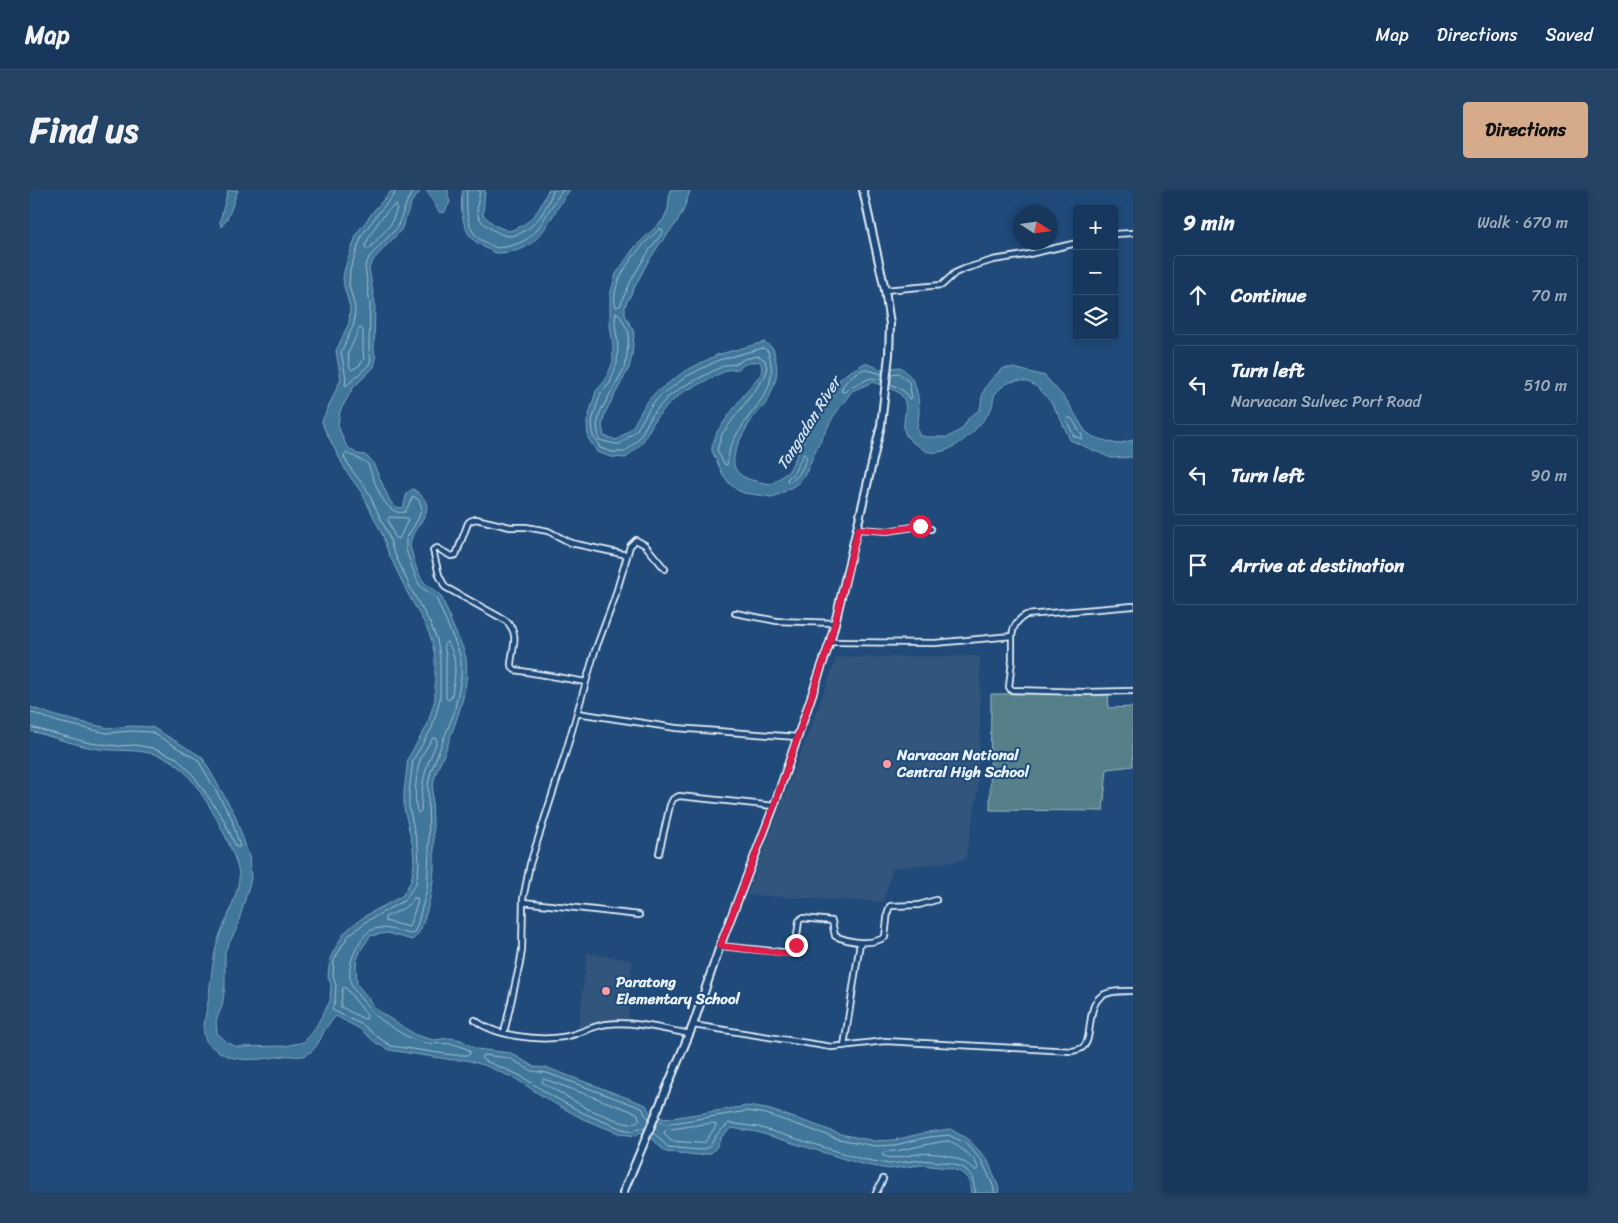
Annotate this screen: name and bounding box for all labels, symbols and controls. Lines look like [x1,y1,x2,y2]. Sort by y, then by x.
text: Map [25,14,69,56]
text: Map [1376,19,1409,51]
text: Directions [1437,19,1518,51]
text: Saved [1546,19,1593,51]
text: Find us [30,99,138,161]
button: Directions [1463,102,1588,158]
text: 9 min [1183,204,1235,242]
north arrow [1013,205,1058,250]
map controls [1073,205,1118,340]
button: + [1073,205,1118,250]
text: Walk · 670 m [1477,208,1568,237]
button: − [1073,250,1118,295]
text: Continue [1231,279,1307,312]
icon: ahead [1184,281,1212,309]
text: 70 m [1531,281,1567,310]
button: layers [1073,295,1118,340]
text: Turn left [1231,354,1304,387]
water label: Tangadan River [768,369,850,476]
icon: left [1184,371,1212,399]
text: 510 m [1524,371,1567,400]
text: Narvacan Sulvec Port Road [1231,387,1421,416]
text: Turn left [1231,459,1304,492]
icon: left [1184,461,1212,489]
text: 90 m [1531,461,1567,490]
route start [909,515,932,538]
text: Arrive at destination [1231,549,1404,582]
icon: arrive [1184,551,1212,579]
place label: Narvacan National Central High School [896,742,1030,785]
marker: Narvacan National Central High School [881,758,893,770]
route end [785,934,808,957]
place label: Paratong Elementary School [616,969,741,1012]
marker: Paratong Elementary School [600,985,612,997]

